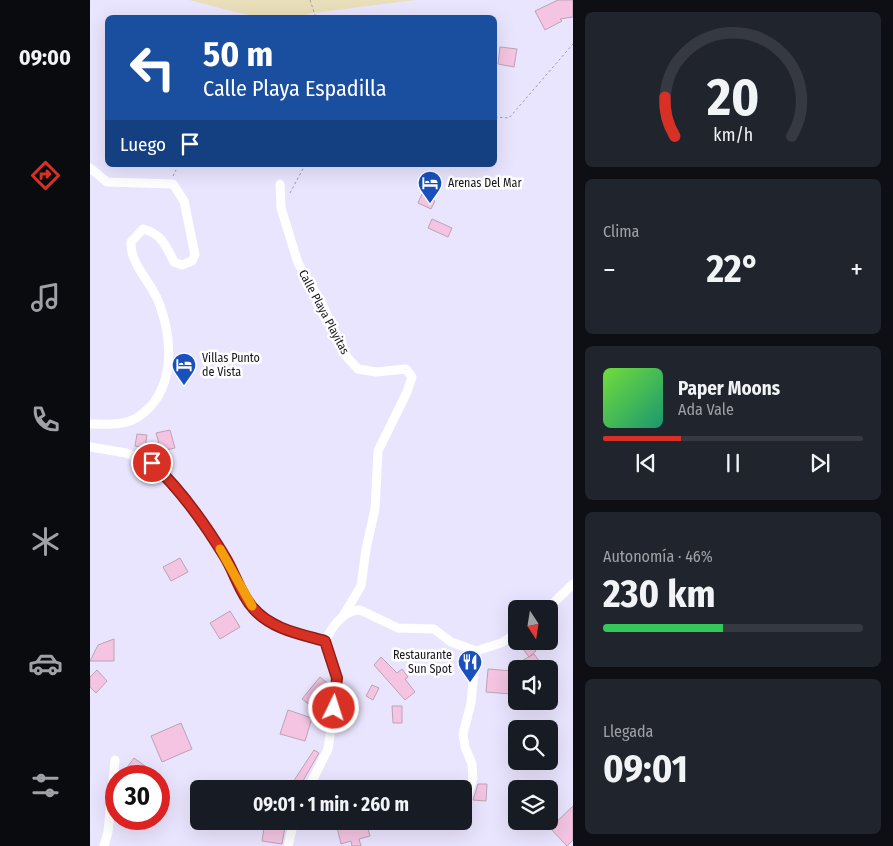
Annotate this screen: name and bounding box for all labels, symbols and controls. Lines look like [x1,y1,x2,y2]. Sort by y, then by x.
text: 50 m [203,33,273,75]
icon: left [120,35,185,100]
text: 09:00 [19,44,71,71]
text: 20 [706,66,759,129]
text: Calle Playa Espadilla [203,75,386,102]
text: km/h [713,124,753,146]
icon: arrive [176,130,204,158]
text: Luego [120,133,166,156]
icon: directions [28,158,63,193]
hotel icon: Arenas Del Mar [417,170,443,204]
place label: Arenas Del Mar [448,176,522,190]
text: Clima [603,222,639,241]
text: 22° [706,246,759,292]
text: − [603,253,616,286]
text: + [850,253,863,286]
street label: Calle Playa Playitas [296,267,352,357]
icon: music [28,280,63,315]
place label: Villas Punto de Vista [202,351,260,379]
hotel icon: Villas Punto de Vista [171,352,197,386]
text: Paper Moons [678,377,780,400]
text: Ada Vale [678,400,734,419]
icon: phone [28,402,63,437]
pin [131,442,173,484]
icon: arrive [138,449,166,477]
icon: previous [632,449,660,477]
icon: pause [719,449,747,477]
icon: next [806,449,834,477]
icon: climate [28,524,63,559]
text: Autonomía · 46% [603,547,713,566]
text: 230 km [603,571,716,617]
north arrow [508,600,558,650]
map controls [508,600,558,830]
icon: car [28,646,63,681]
place label: Restaurante Sun Spot [393,648,452,676]
restaurant icon: Restaurante Sun Spot [457,649,483,683]
button: sound [508,660,558,710]
position arrow [307,681,359,733]
button: search [508,720,558,770]
text: Llegada [603,722,653,741]
text: 09:01 [603,746,688,792]
speed limit sign: 30 [105,765,170,830]
icon: filters [28,768,63,803]
button: layers [508,780,558,830]
text: 09:01 · 1 min · 260 m [253,793,409,816]

